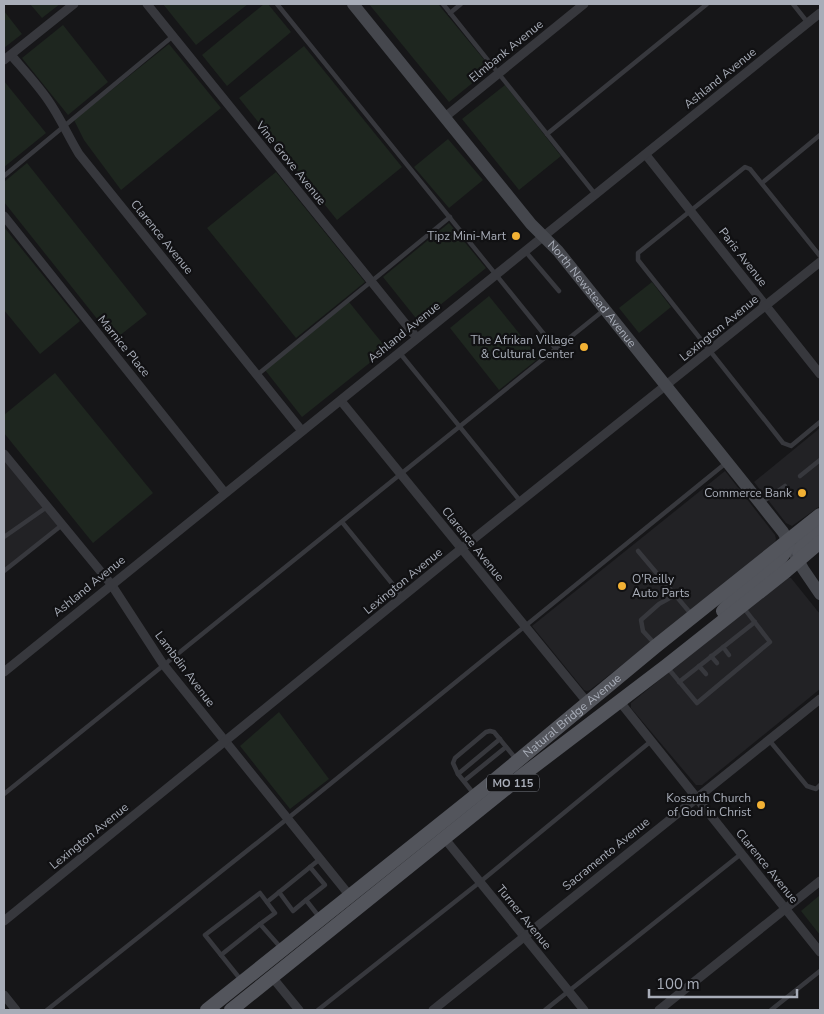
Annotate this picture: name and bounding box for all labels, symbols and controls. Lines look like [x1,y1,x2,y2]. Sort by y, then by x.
street label: Elmbank Avenue [466,16,546,86]
street label: Ashland Avenue [680,44,760,112]
street label: Vine Grove Avenue [252,117,330,208]
street label: Clarence Avenue [127,197,197,277]
street label: Paris Avenue [715,224,771,290]
place label: Tipz Mini-Mart [427,228,507,244]
marker: Tipz Mini-Mart [510,230,522,242]
street label: North Newstead Avenue [544,237,640,351]
street label: Lexington Avenue [676,291,762,365]
street label: Ashland Avenue [364,298,444,366]
street label: Marnice Place [94,312,154,380]
place label: The Afrikan Village & Cultural Center [471,332,575,362]
marker: The Afrikan Village & Cultural Center [578,341,590,353]
place label: Commerce Bank [704,485,793,501]
marker: Commerce Bank [796,487,808,499]
street label: Clarence Avenue [438,504,508,584]
street label: Lexington Avenue [360,544,446,618]
street label: Ashland Avenue [49,552,129,620]
place label: O'Reilly Auto Parts [632,571,690,601]
marker: O'Reilly Auto Parts [616,580,628,592]
street label: Lambdin Avenue [151,628,219,710]
street label: Natural Bridge Avenue [520,670,625,761]
road number: MO 115 [487,774,539,791]
place label: Kossuth Church of God in Christ [666,790,752,820]
street label: Lexington Avenue [46,799,132,873]
marker: Kossuth Church of God in Christ [755,799,767,811]
street label: Sacramento Avenue [559,814,653,894]
street label: Clarence Avenue [732,826,802,906]
street label: Turner Avenue [493,881,555,953]
scale bar [649,966,796,998]
text: 100 m [656,974,700,994]

